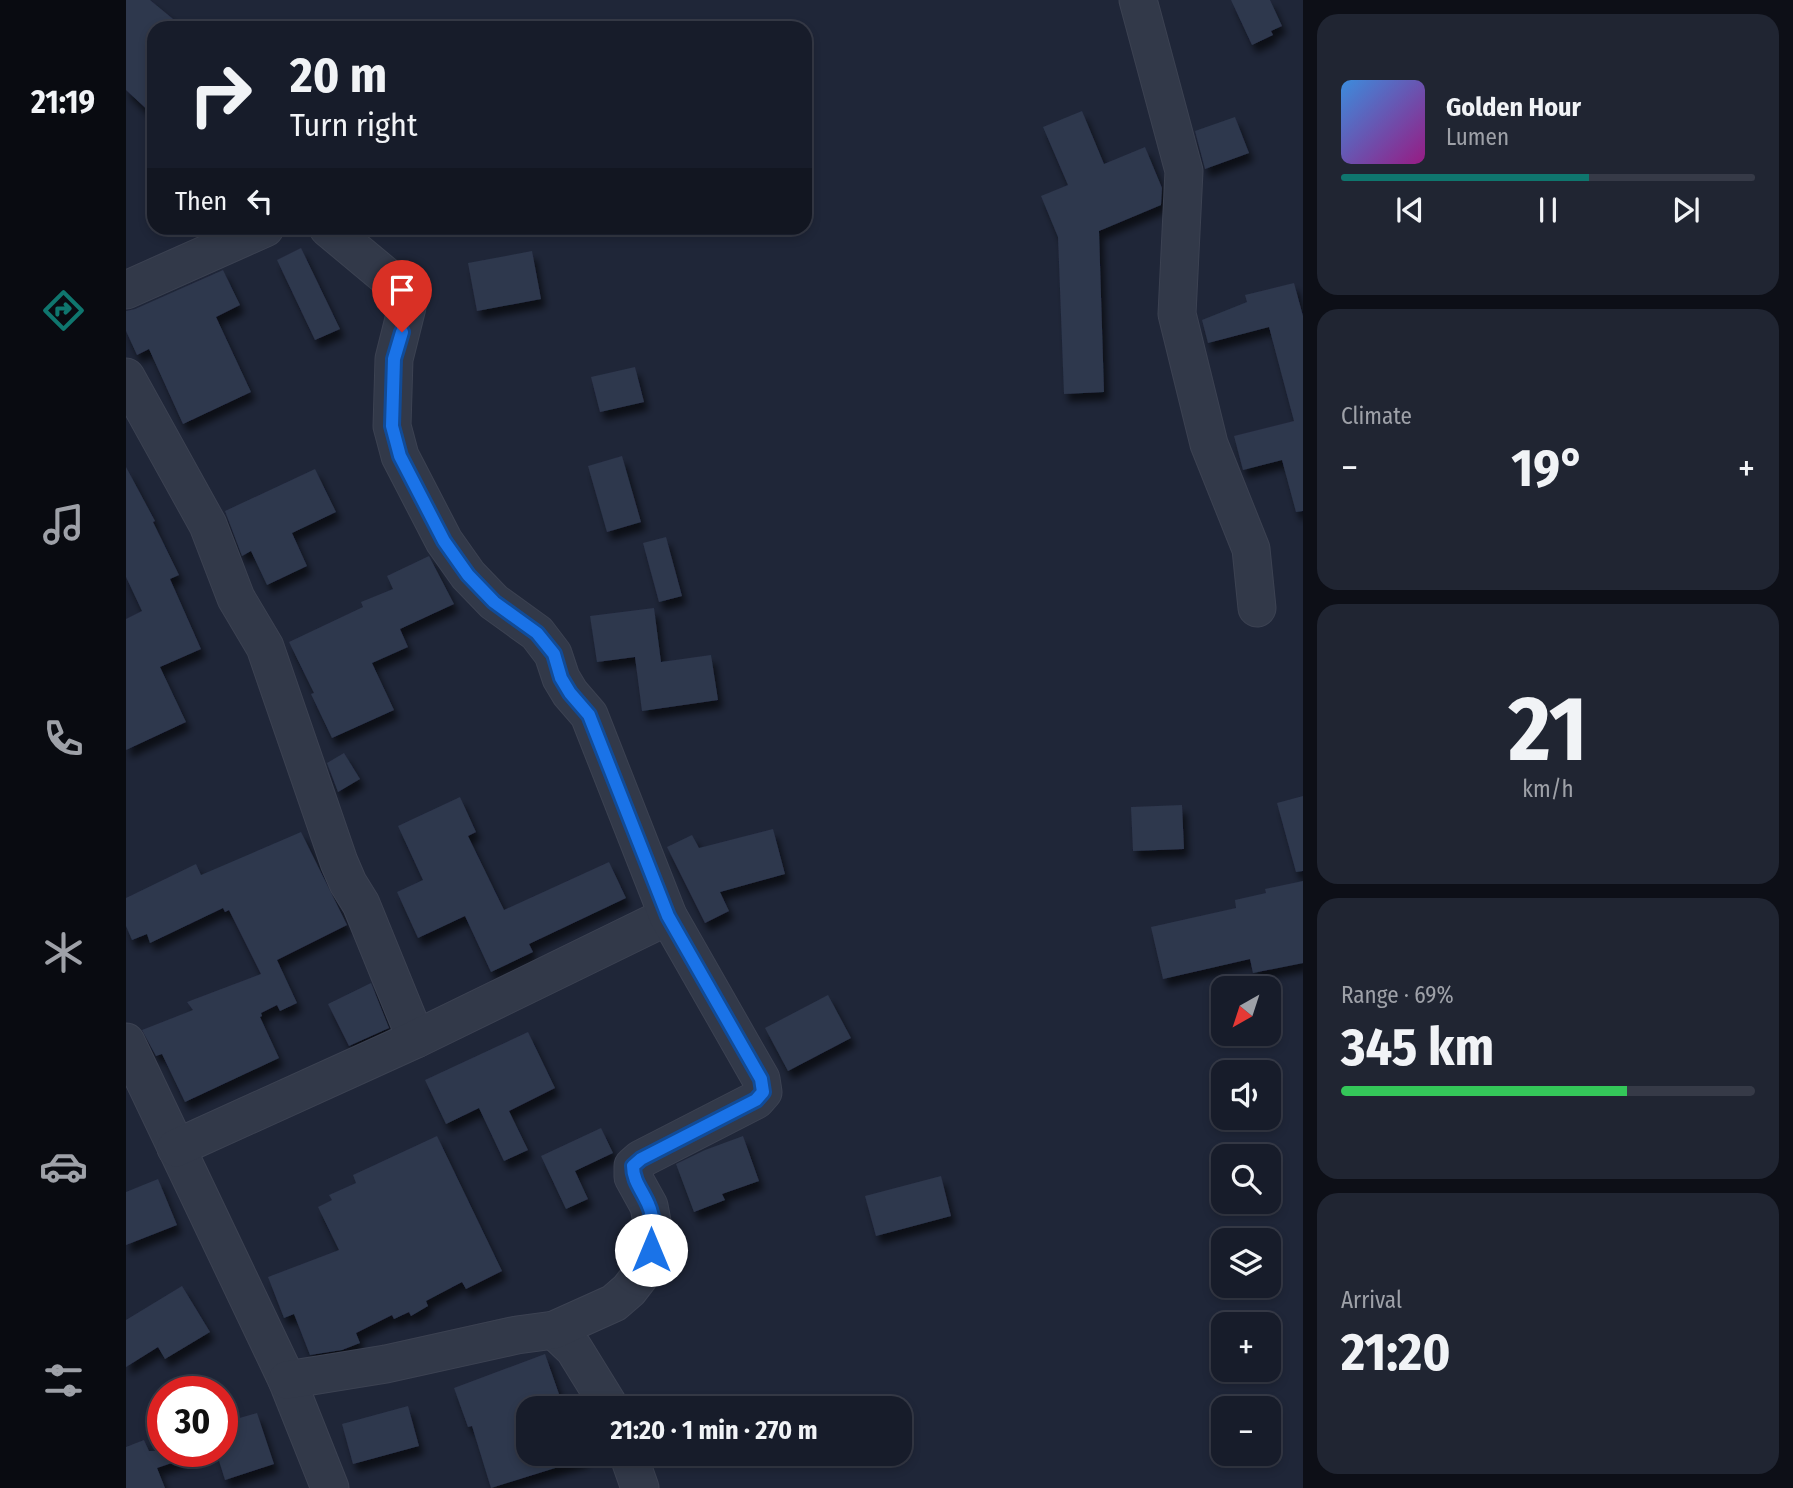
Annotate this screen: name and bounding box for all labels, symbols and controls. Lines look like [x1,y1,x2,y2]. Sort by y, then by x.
text: 20 m [290,46,387,105]
icon: right [175,49,266,140]
text: 21:19 [31,83,95,121]
text: Golden Hour [1446,92,1581,123]
text: Turn right [290,106,417,144]
text: Lumen [1446,123,1509,151]
icon: left [241,182,279,220]
text: Then [175,186,227,217]
icon: previous [1391,191,1429,229]
icon: pause [1529,191,1567,229]
icon: next [1667,191,1705,229]
pin [372,260,432,332]
icon: arrive [383,271,421,309]
icon: directions [39,286,88,335]
text: Climate [1341,402,1412,430]
text: 19° [1511,437,1585,500]
text: − [1341,445,1358,491]
text: + [1738,445,1755,491]
icon: music [39,500,88,549]
text: 21 [1508,675,1588,784]
icon: phone [39,714,88,763]
text: km/h [1522,775,1574,803]
icon: climate [39,928,88,977]
north arrow [1211,976,1281,1046]
map controls [1211,976,1281,1466]
text: Range · 69% [1341,981,1454,1009]
text: 345 km [1341,1016,1494,1079]
button: sound [1211,1060,1281,1130]
icon: car [39,1142,88,1191]
button: search [1211,1144,1281,1214]
position arrow [614,1213,688,1287]
button: layers [1211,1228,1281,1298]
text: Arrival [1341,1286,1402,1314]
button: + [1211,1312,1281,1382]
text: 21:20 [1341,1321,1451,1384]
icon: filters [39,1356,88,1405]
speed limit sign: 30 [147,1376,238,1467]
button: − [1211,1396,1281,1466]
text: 21:20 · 1 min · 270 m [610,1415,818,1446]

